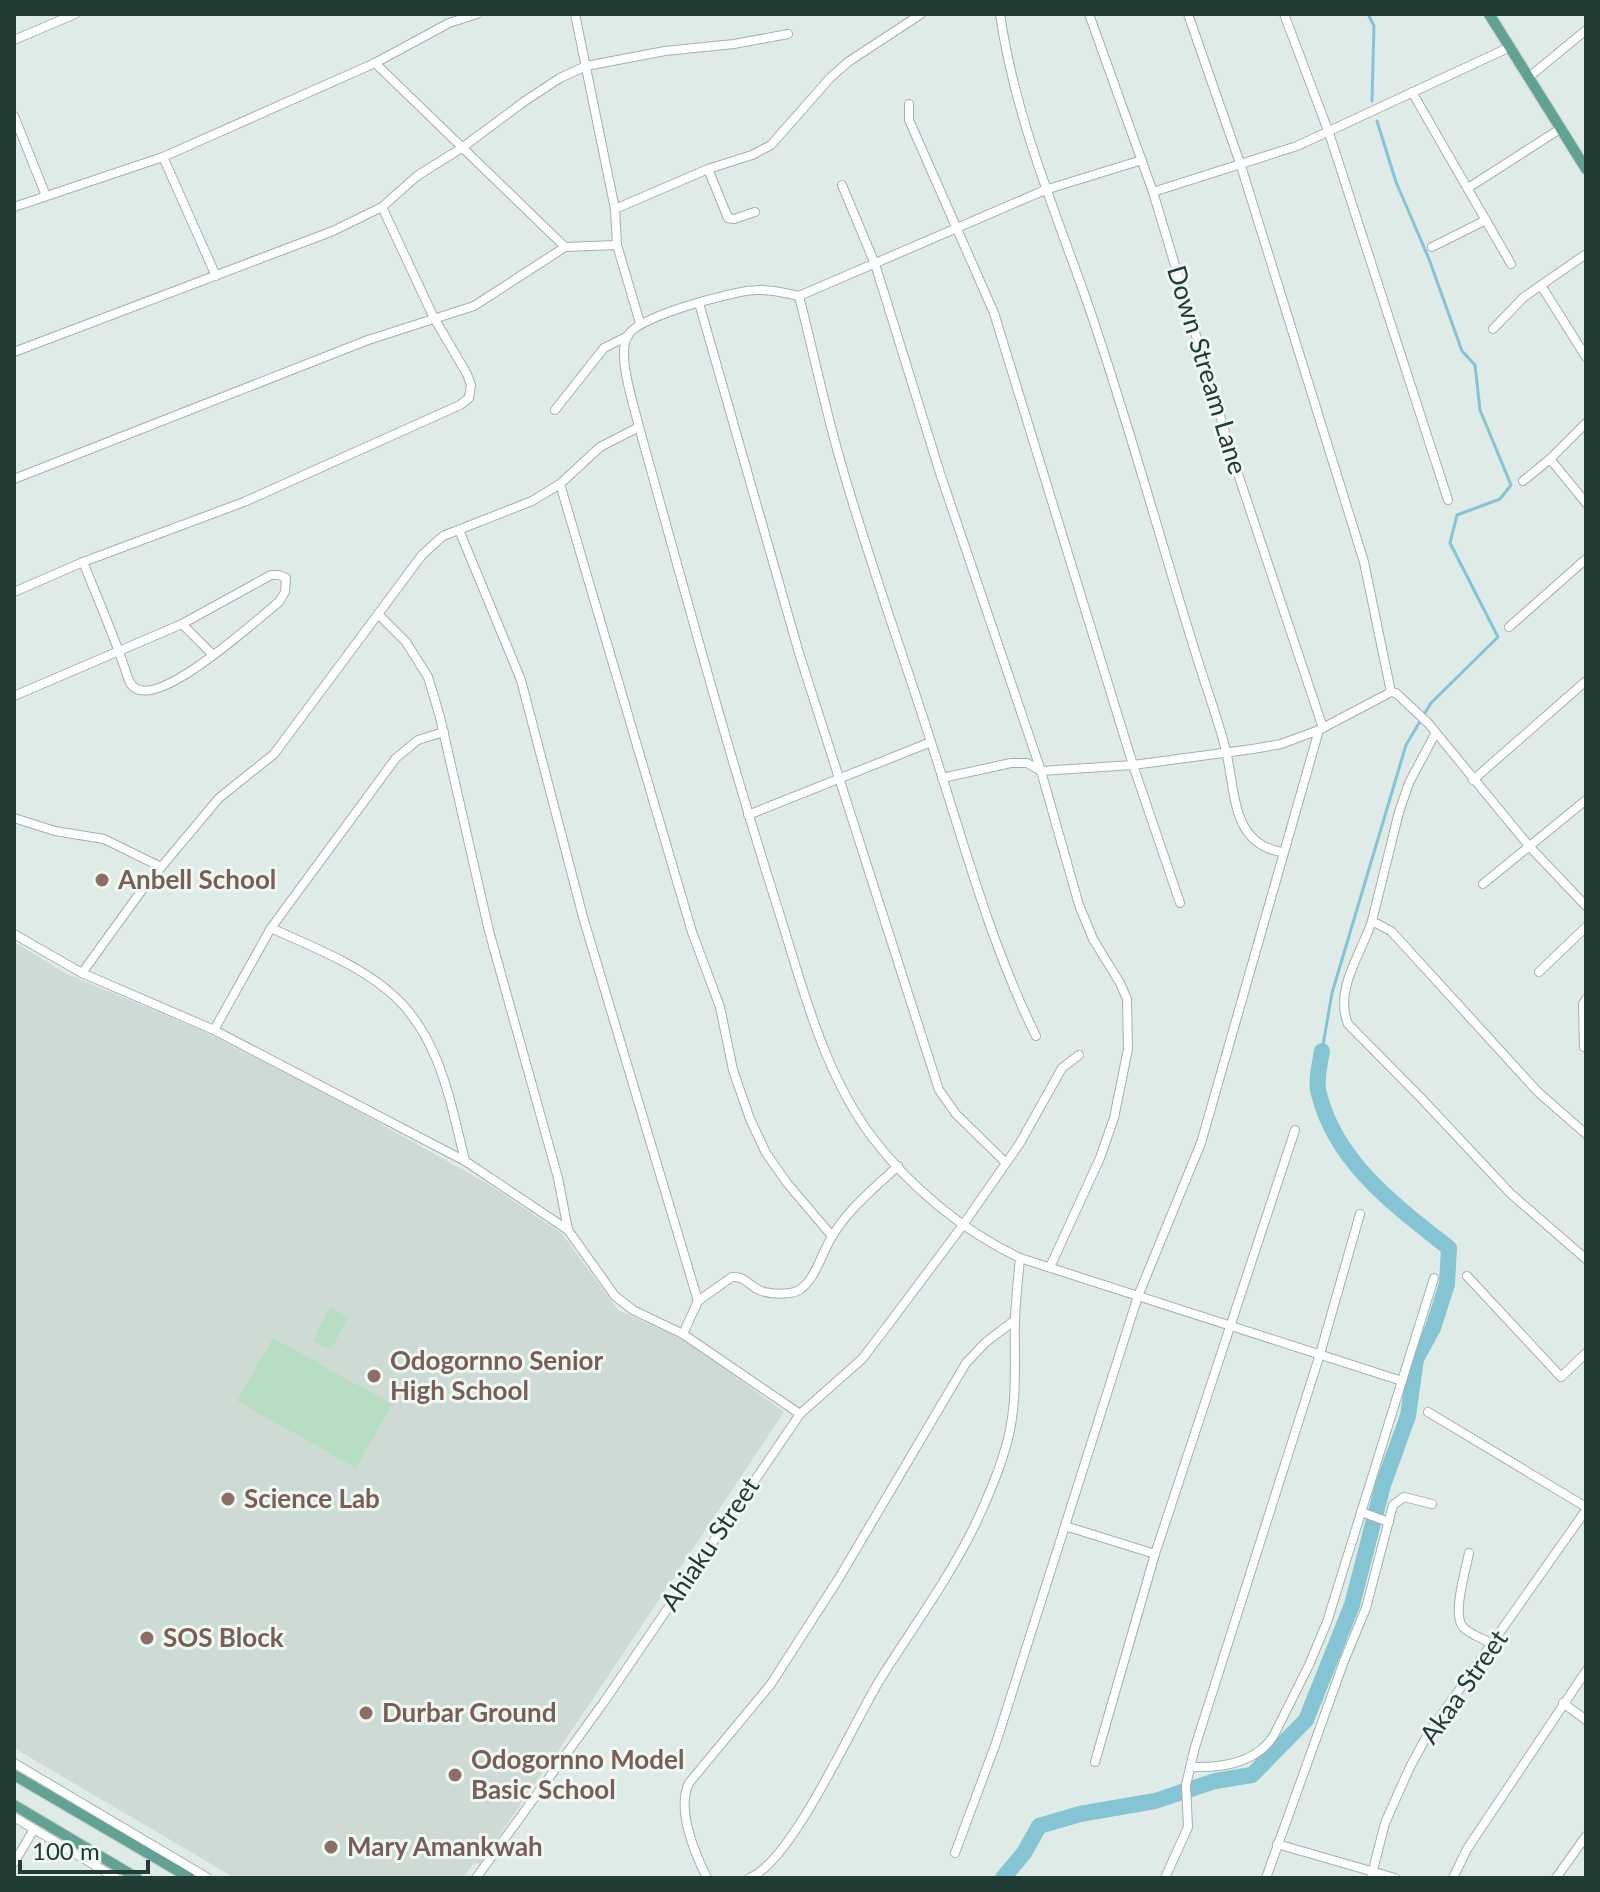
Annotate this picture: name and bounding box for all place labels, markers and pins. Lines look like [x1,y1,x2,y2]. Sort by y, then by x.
place label: Anbell School [117,863,276,895]
marker: Anbell School [93,871,111,889]
place label: Odogornno Senior High School [390,1344,603,1406]
marker: Odogornno Senior High School [365,1367,383,1385]
place label: Science Lab [244,1482,380,1514]
marker: Science Lab [219,1490,237,1508]
place label: SOS Block [163,1621,284,1653]
marker: SOS Block [138,1629,156,1647]
place label: Durbar Ground [382,1696,556,1728]
marker: Durbar Ground [357,1704,375,1722]
place label: Odogornno Model Basic School [471,1743,684,1805]
marker: Odogornno Model Basic School [446,1766,464,1784]
place label: Mary Amankwah [347,1830,543,1862]
marker: Mary Amankwah [322,1838,340,1856]

